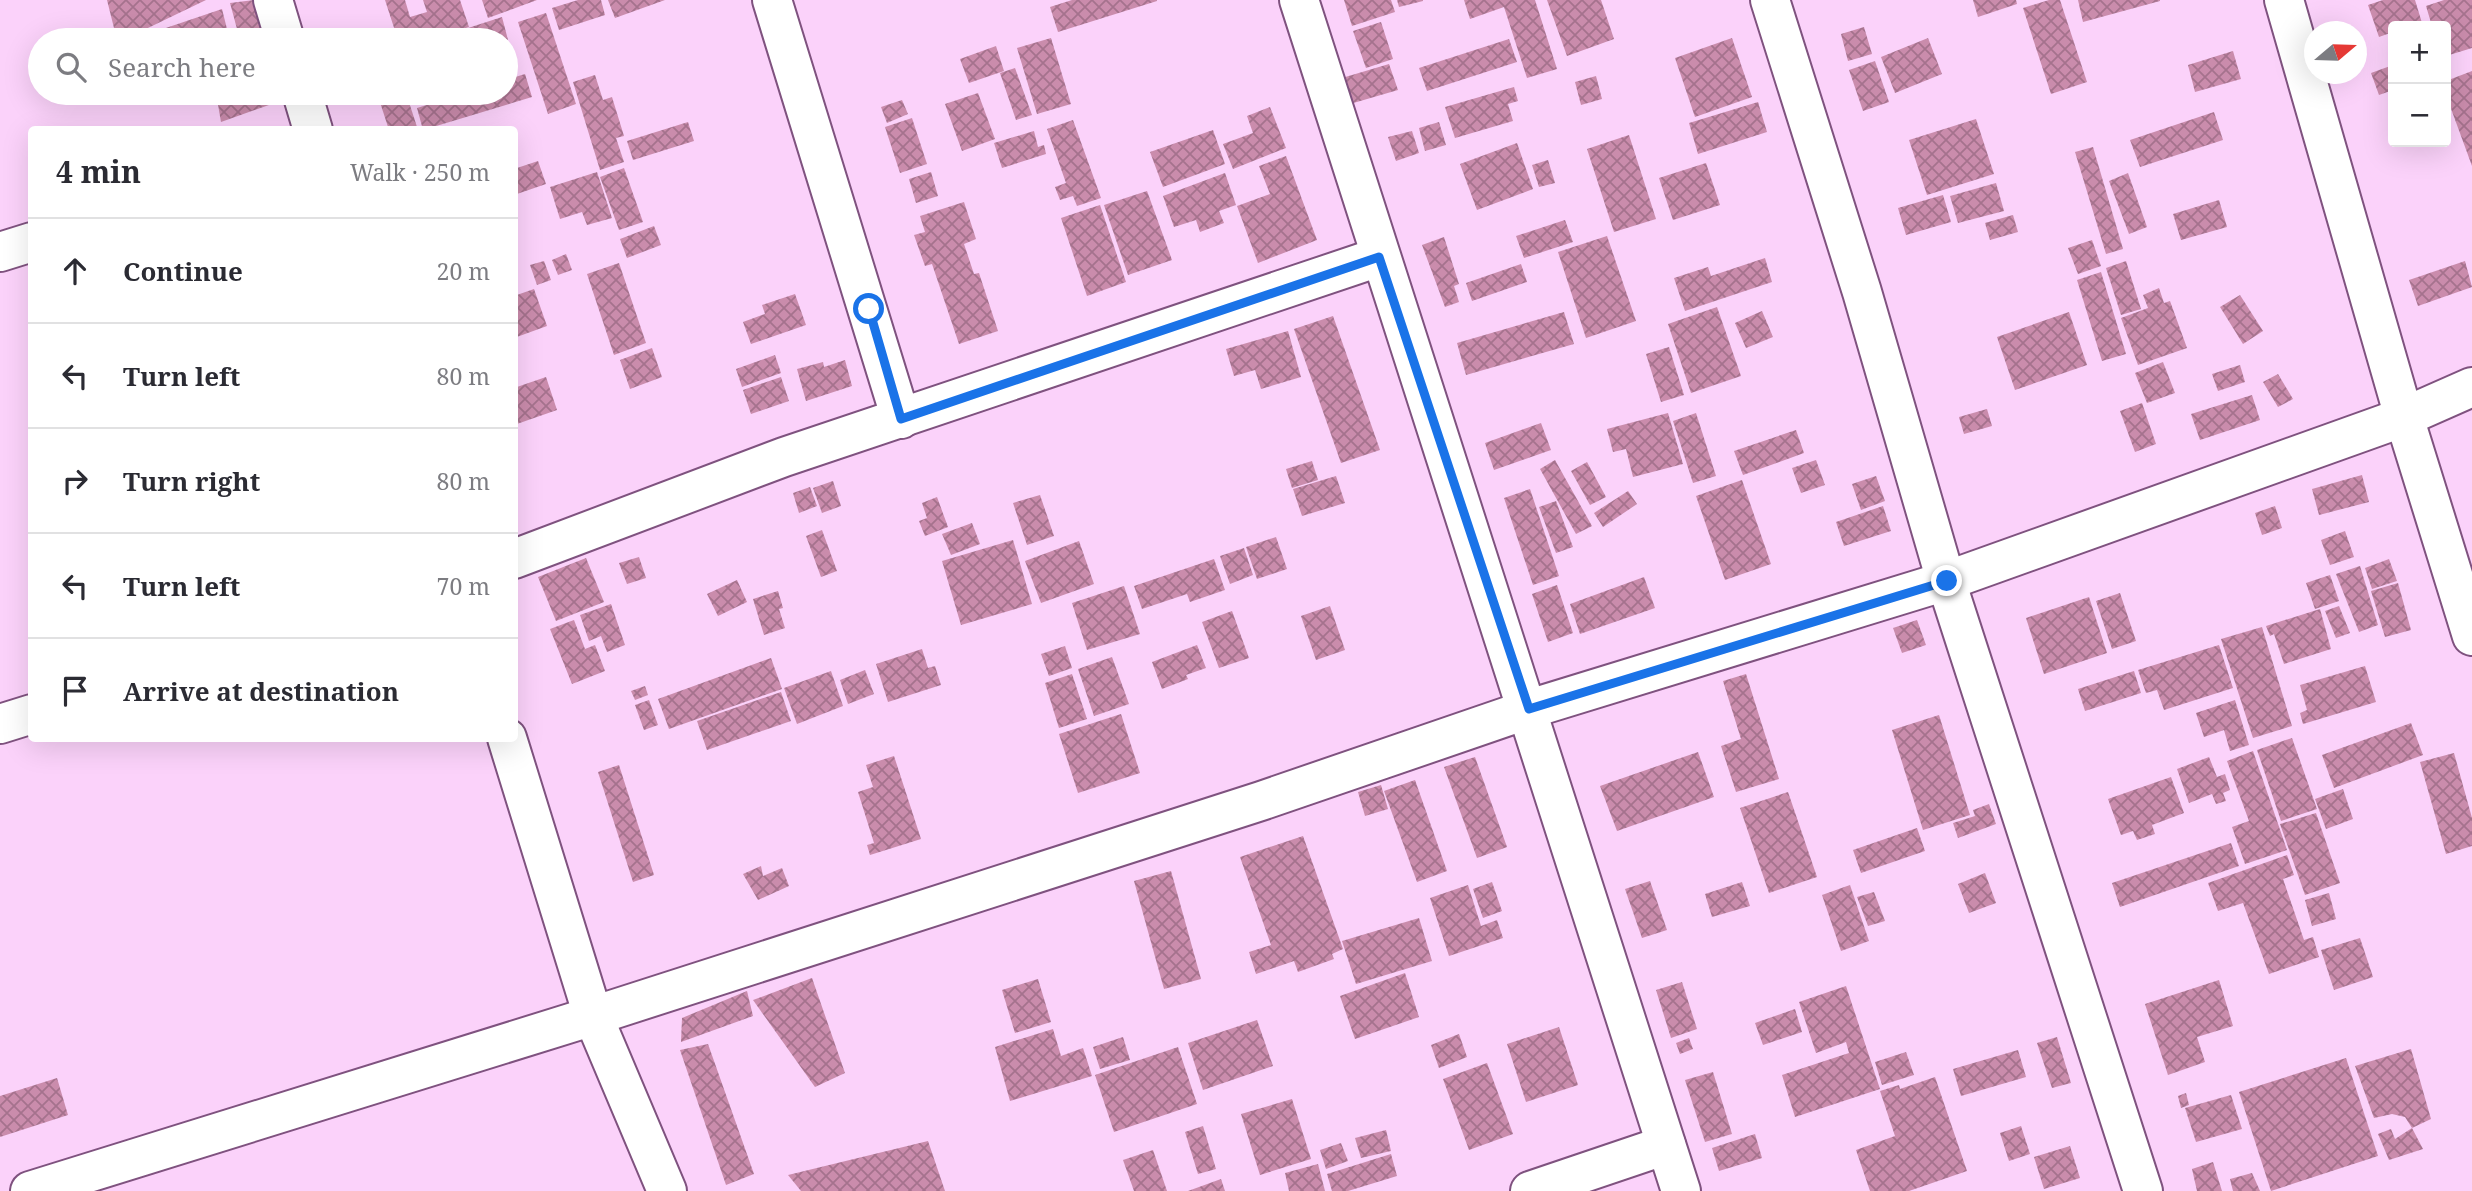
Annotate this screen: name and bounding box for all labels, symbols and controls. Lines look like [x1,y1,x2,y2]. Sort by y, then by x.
north arrow [2304,21,2367,84]
map controls [2388,21,2451,147]
button: + [2388,21,2451,84]
search box [28,28,518,105]
icon: search [52,48,90,86]
text: Search here [108,49,256,85]
button: − [2388,84,2451,147]
text: 4 min [56,151,141,192]
text: Walk · 250 m [350,156,490,188]
icon: ahead [56,252,94,290]
text: Continue [123,253,243,289]
text: 20 m [437,255,490,287]
route start [853,293,884,324]
icon: left [56,357,94,395]
text: Turn left [123,358,240,394]
text: 80 m [437,360,490,392]
icon: right [56,462,94,500]
text: Turn right [123,463,260,499]
text: 80 m [437,465,490,497]
route end [1931,565,1962,596]
icon: left [56,567,94,605]
text: Turn left [123,568,240,604]
text: 70 m [437,570,490,602]
icon: arrive [56,672,94,710]
text: Arrive at destination [123,673,399,709]

